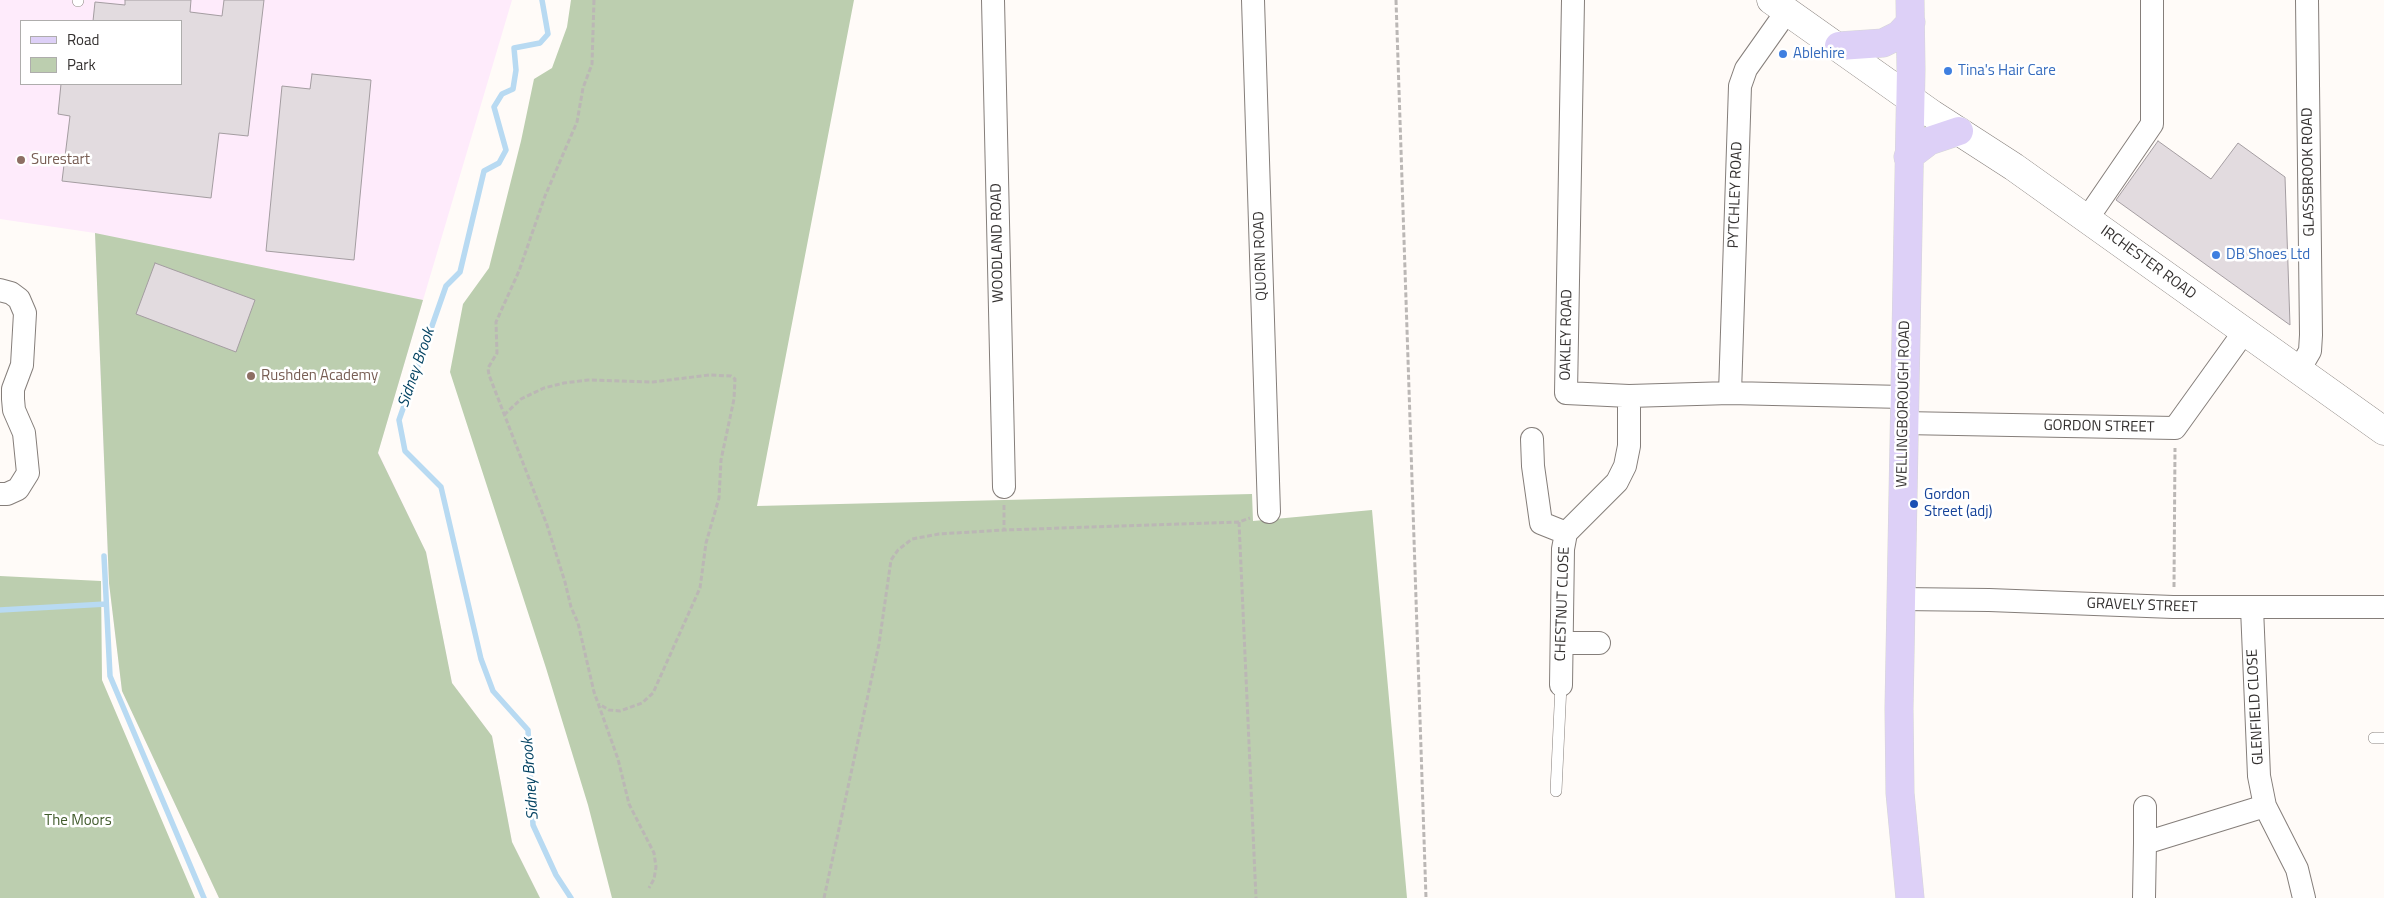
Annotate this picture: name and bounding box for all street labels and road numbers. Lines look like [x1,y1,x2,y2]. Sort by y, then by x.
street label: GLASSBROOK ROAD [2299,107,2319,237]
street label: PYTCHLEY ROAD [1725,141,1747,249]
street label: WOODLAND ROAD [988,183,1008,303]
street label: QUORN ROAD [1250,211,1272,301]
street label: IRCHESTER ROAD [2097,222,2199,304]
street label: OAKLEY ROAD [1557,289,1577,381]
street label: WELLINGBOROUGH ROAD [1894,320,1914,488]
street label: GORDON STREET [2043,417,2155,437]
street label: CHESTNUT CLOSE [1552,546,1574,662]
street label: GRAVELY STREET [2086,595,2198,617]
street label: GLENFIELD CLOSE [2244,648,2268,766]

